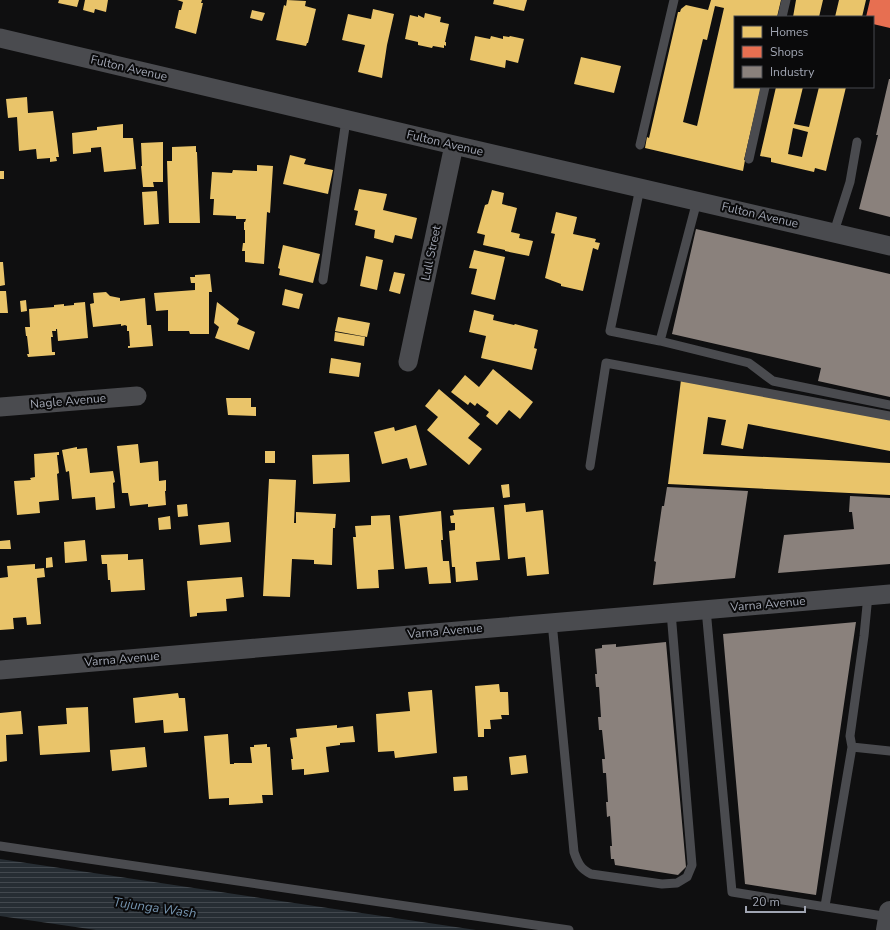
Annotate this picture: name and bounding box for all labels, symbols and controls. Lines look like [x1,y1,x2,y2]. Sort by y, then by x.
legend [734,16,874,88]
text: Homes [770,24,808,40]
text: Shops [770,44,804,60]
street label: Fulton Avenue [89,51,169,85]
text: Industry [770,64,815,80]
street label: Fulton Avenue [405,126,485,160]
street label: Fulton Avenue [720,198,800,232]
street label: Lull Street [417,223,445,282]
street label: Nagle Avenue [29,390,107,412]
street label: Varna Avenue [729,593,806,615]
street label: Varna Avenue [406,620,483,642]
street label: Varna Avenue [83,648,160,670]
scale bar [746,888,805,914]
water label: Tujunga Wash [112,893,198,923]
text: 20 m [752,894,780,910]

